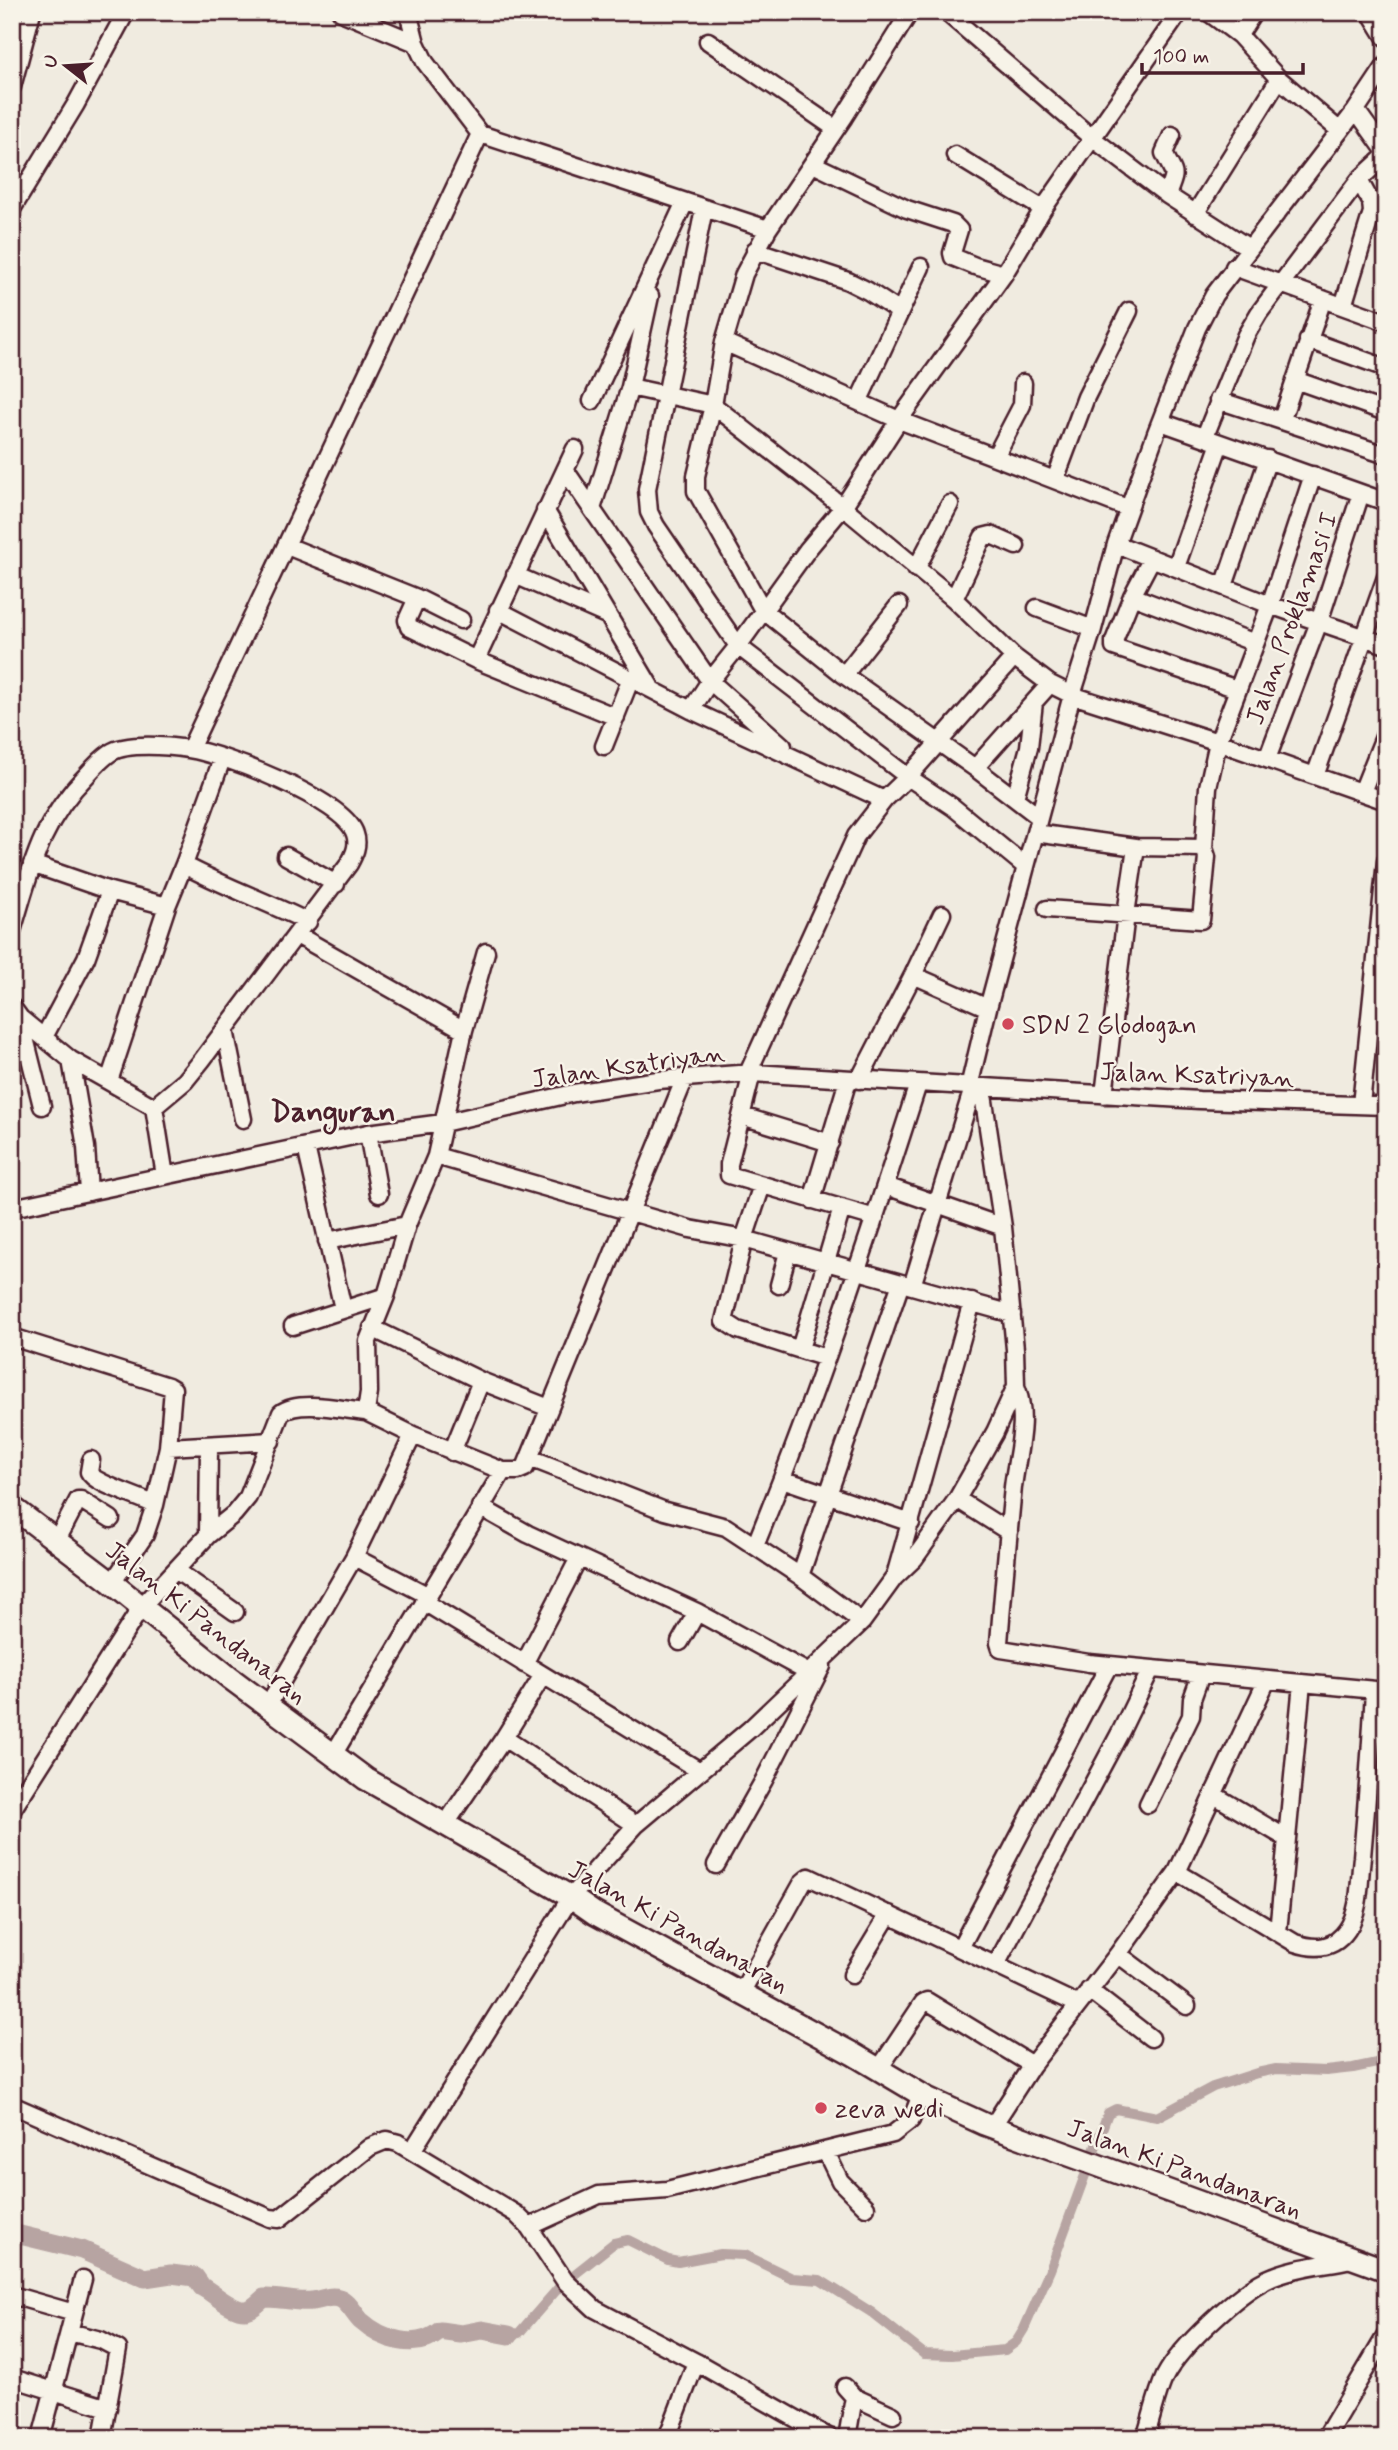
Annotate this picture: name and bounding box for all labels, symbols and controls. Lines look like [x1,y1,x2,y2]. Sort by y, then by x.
north arrow [32,32,102,102]
scale bar [1142,32,1304,76]
text: 100 m [1153,43,1209,71]
text: U [37,52,65,71]
street label: Jalan Proklamasi I [1239,508,1347,730]
place label: SDN 2 Glodogan [1022,1009,1197,1043]
marker: SDN 2 Glodogan [1000,1016,1016,1032]
street label: Jalan Ksatriyan [530,1037,727,1097]
street label: Jalan Ksatriyan [1099,1056,1295,1096]
district label: Danguran [270,1093,396,1135]
street label: Jalan Ki Pandanaran [98,1534,314,1713]
street label: Jalan Ki Pandanaran [562,1853,794,2003]
place label: zeva wedi [835,2093,944,2127]
marker: zeva wedi [813,2100,829,2116]
street label: Jalan Ki Pandanaran [1062,2112,1306,2228]

